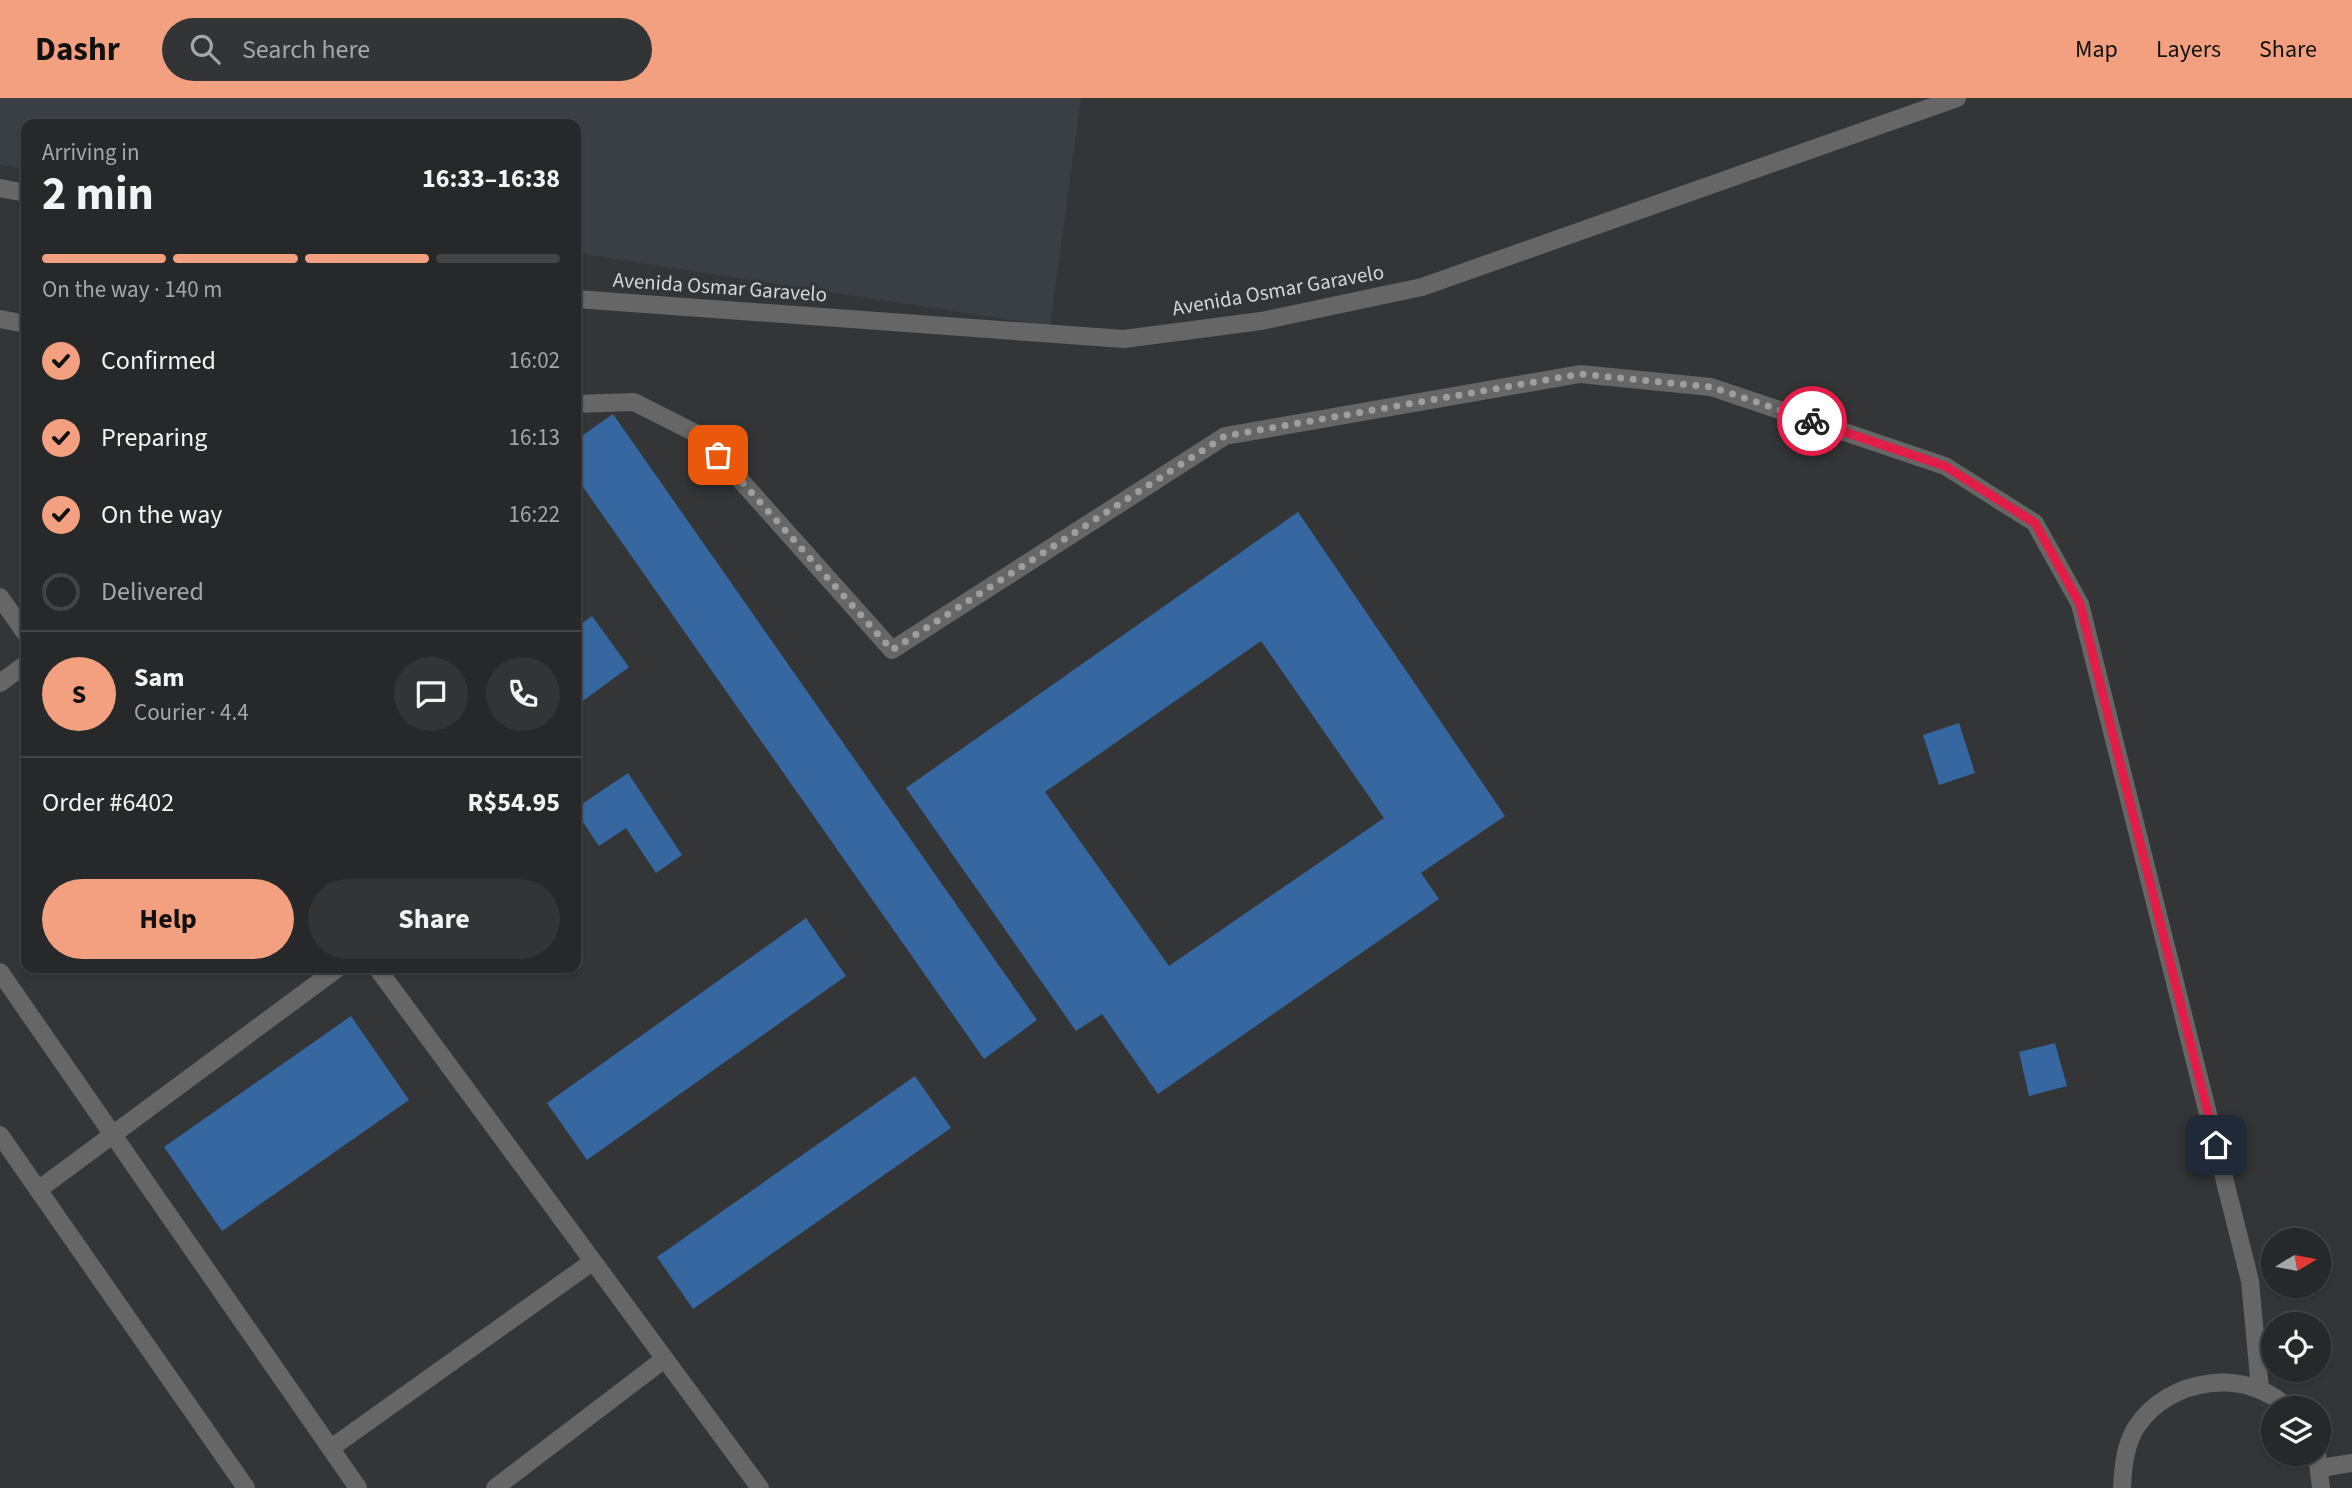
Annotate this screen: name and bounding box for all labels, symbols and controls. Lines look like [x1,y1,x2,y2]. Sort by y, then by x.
search box [162,18,652,81]
text: Dashr [35,26,120,73]
icon: search [186,30,224,68]
text: Search here [242,31,370,68]
text: Map [2075,32,2118,67]
text: Layers [2156,32,2221,67]
text: Share [2259,32,2317,67]
text: Arriving in [42,136,140,169]
text: 16:33–16:38 [422,160,560,197]
text: 2 min [42,162,154,227]
street label: Avenida Osmar Garavelo [1170,257,1386,323]
street label: Avenida Osmar Garavelo [612,265,828,309]
text: On the way · 140 m [42,273,222,306]
icon: check [42,342,80,380]
text: Confirmed [101,342,216,379]
text: 16:02 [509,344,560,377]
courier [1777,386,1847,456]
icon: bike [1793,402,1831,440]
icon: check [42,419,80,457]
text: Preparing [101,419,207,456]
text: 16:13 [509,421,560,454]
pin [688,425,748,485]
icon: bag [699,436,737,474]
icon: check [42,496,80,534]
text: On the way [101,496,222,533]
text: 16:22 [509,498,560,531]
text: Delivered [101,573,204,610]
button: chat [394,657,468,731]
button: phone [486,657,560,731]
text: Sam [134,659,184,696]
text: S [72,676,86,713]
text: Courier · 4.4 [134,696,249,729]
text: Order #6402 [42,784,174,821]
text: R$54.95 [468,784,560,821]
button: Help [42,879,294,959]
button: Share [308,879,560,959]
pin [2186,1115,2246,1175]
icon: home [2197,1126,2235,1164]
north arrow [2261,1228,2331,1298]
map controls [2261,1228,2331,1466]
button: locate [2261,1312,2331,1382]
button: layers [2261,1396,2331,1466]

